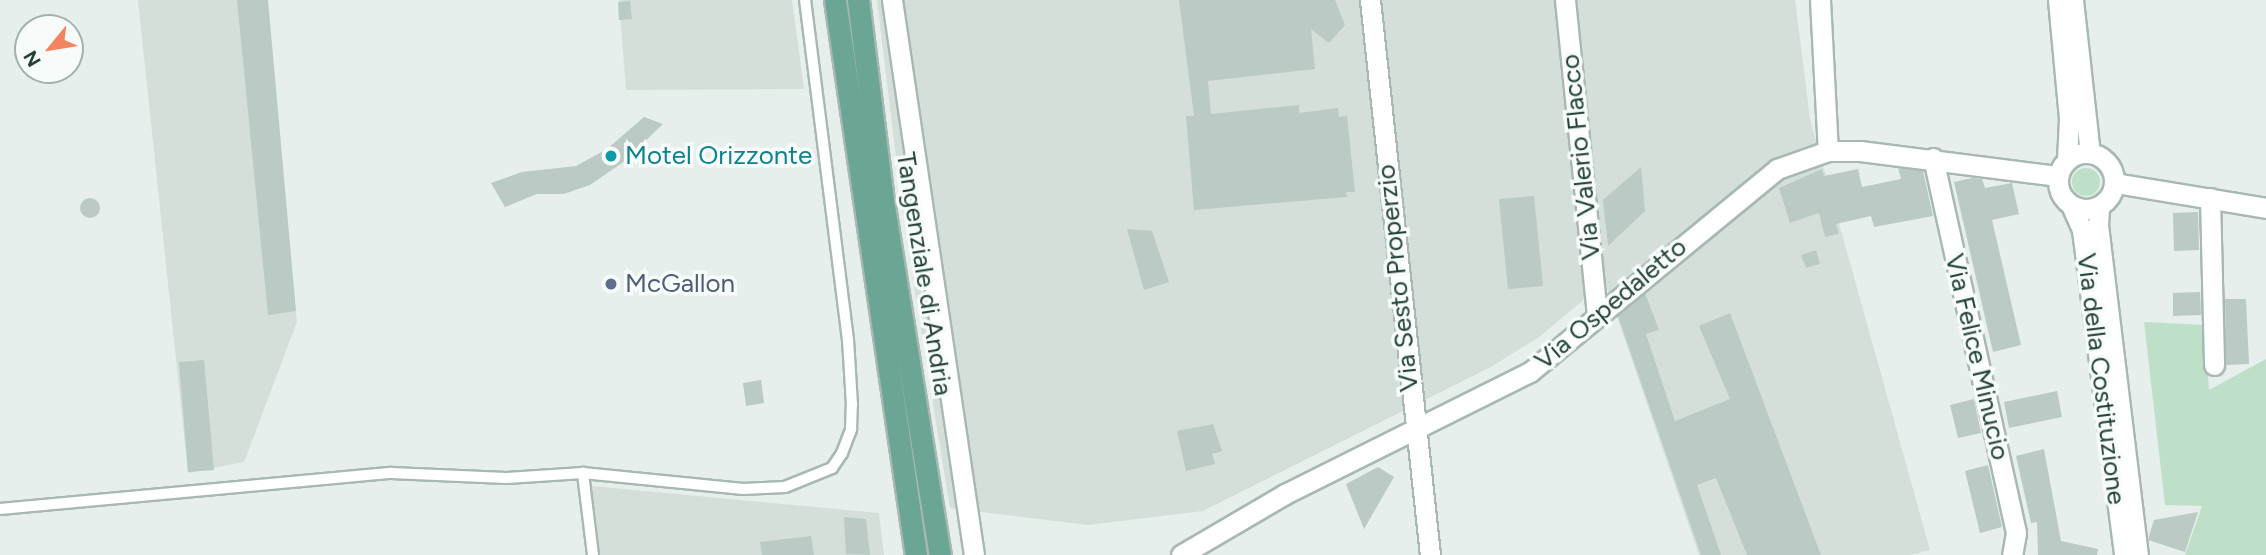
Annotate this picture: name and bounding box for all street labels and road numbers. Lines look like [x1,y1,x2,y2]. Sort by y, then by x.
street label: Via Valerio Flacco [1555,53,1607,261]
street label: Tangenziale di Andria [889,150,959,398]
street label: Via Sesto Properzio [1371,163,1425,393]
street label: Via Ospedaletto [1529,231,1693,377]
street label: Via Felice Minucio [1938,251,2016,463]
street label: Via della Costituzione [2070,252,2132,506]

